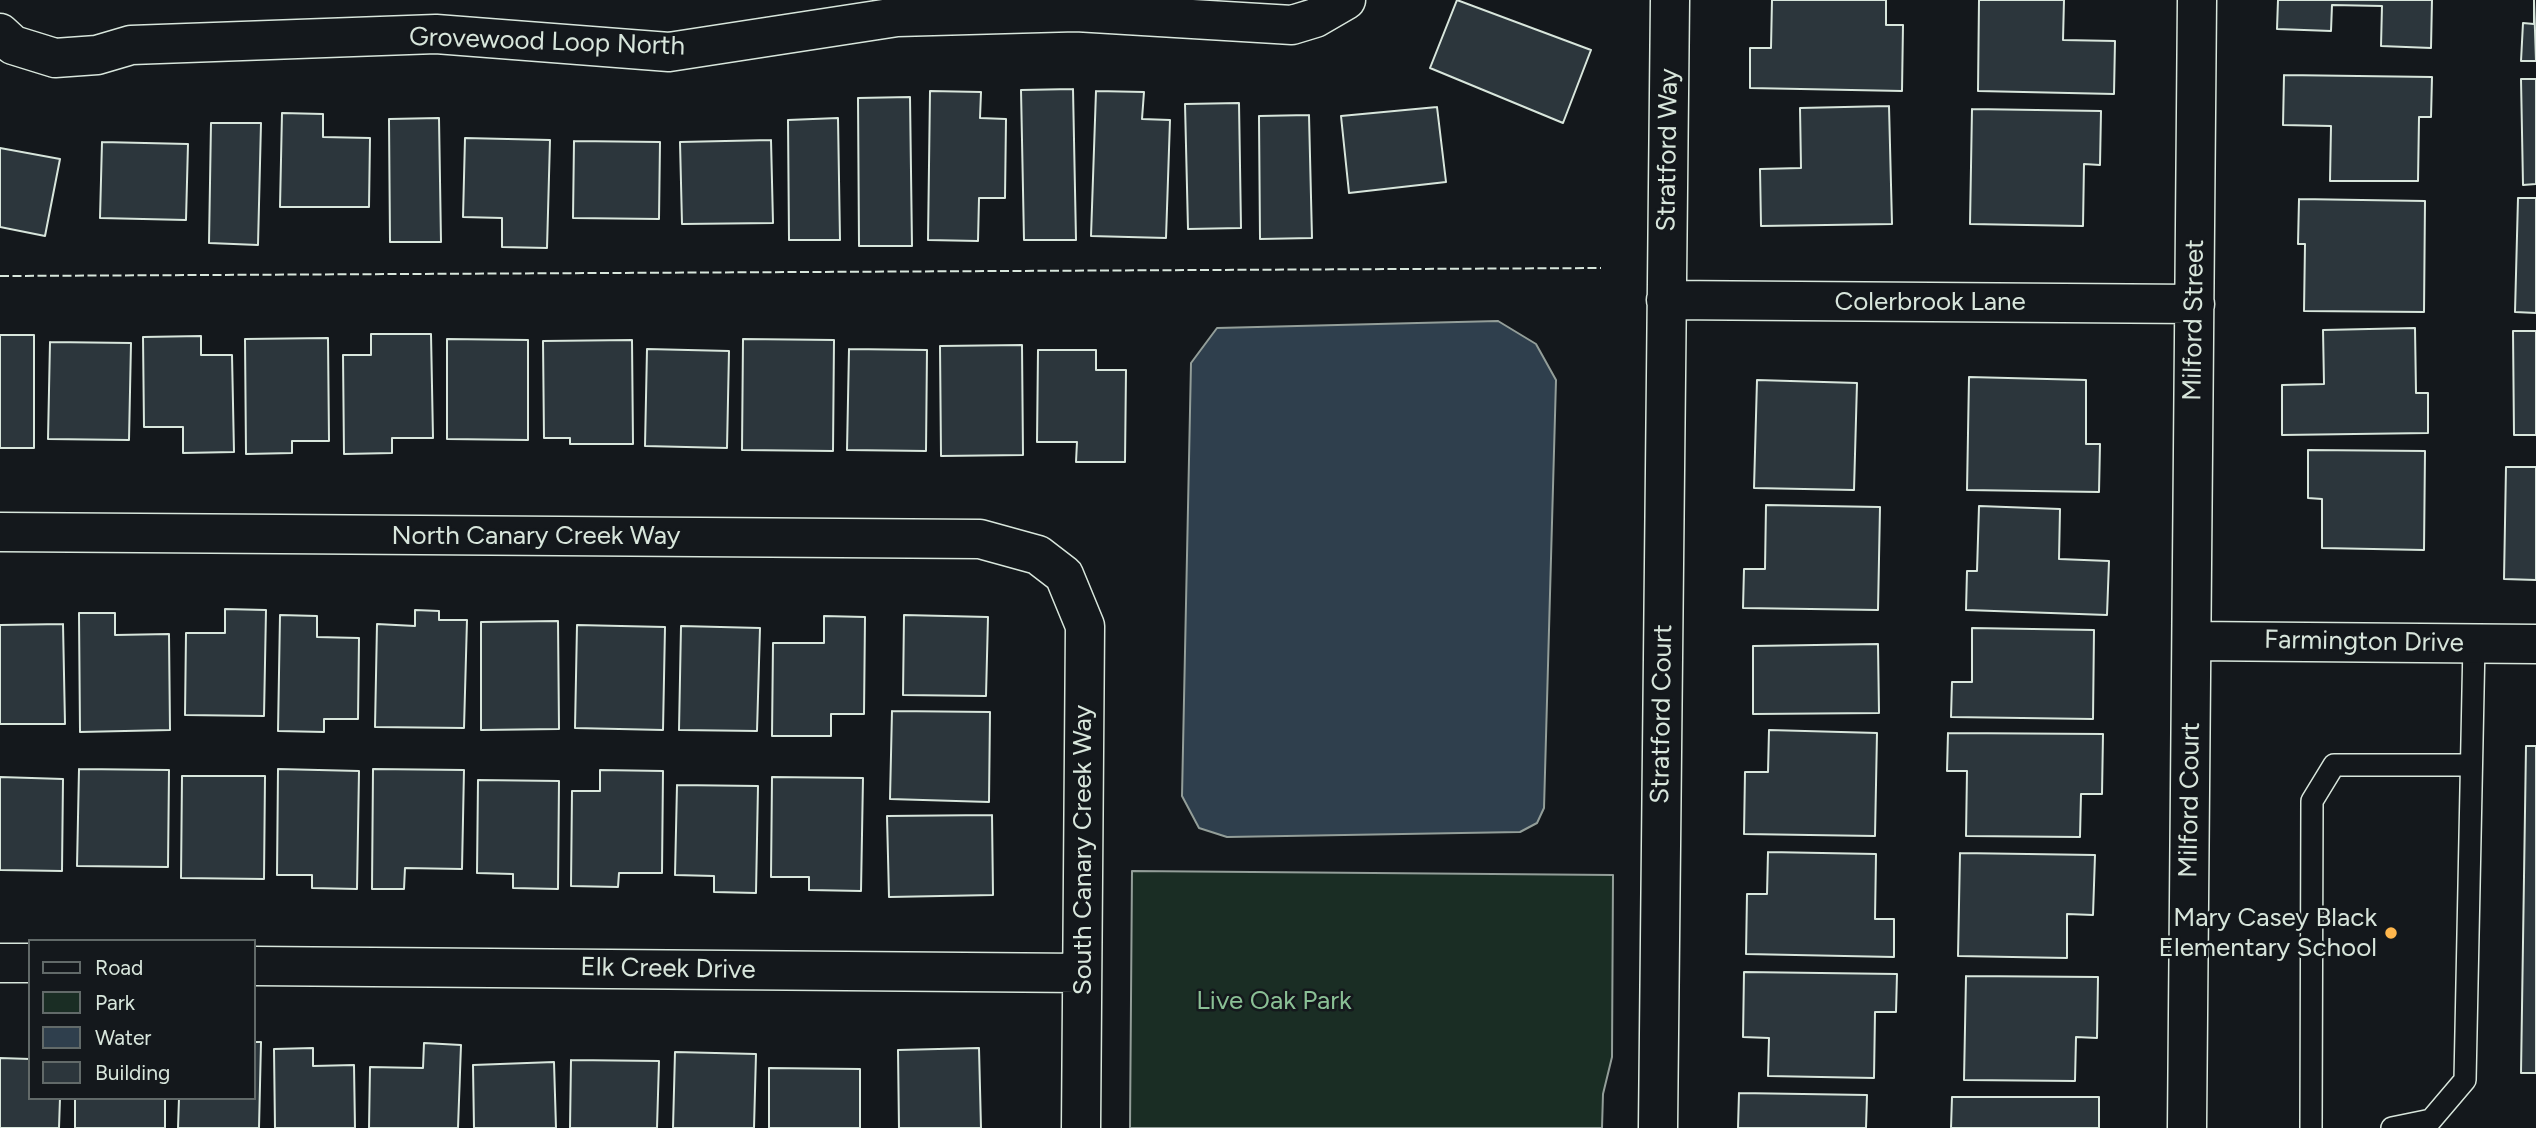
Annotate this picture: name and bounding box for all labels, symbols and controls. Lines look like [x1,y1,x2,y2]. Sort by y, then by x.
street label: Grovewood Loop North [409,22,685,62]
street label: Stratford Way [1651,68,1685,232]
street label: Milford Street [2177,239,2211,401]
street label: Colerbrook Lane [1834,286,2026,318]
street label: North Canary Creek Way [391,520,681,552]
street label: Stratford Court [1645,624,1679,804]
street label: Farmington Drive [2264,625,2464,659]
street label: South Canary Creek Way [1067,705,1099,995]
street label: Milford Court [2173,722,2207,878]
place label: Mary Casey Black Elementary School [2159,902,2377,964]
marker: Mary Casey Black Elementary School [2383,925,2399,941]
legend [28,939,256,1100]
street label: Elk Creek Drive [580,952,756,986]
text: Road [95,955,143,980]
park label: Live Oak Park [1196,985,1352,1017]
text: Park [95,990,135,1015]
text: Water [95,1025,151,1050]
text: Building [95,1060,170,1085]

